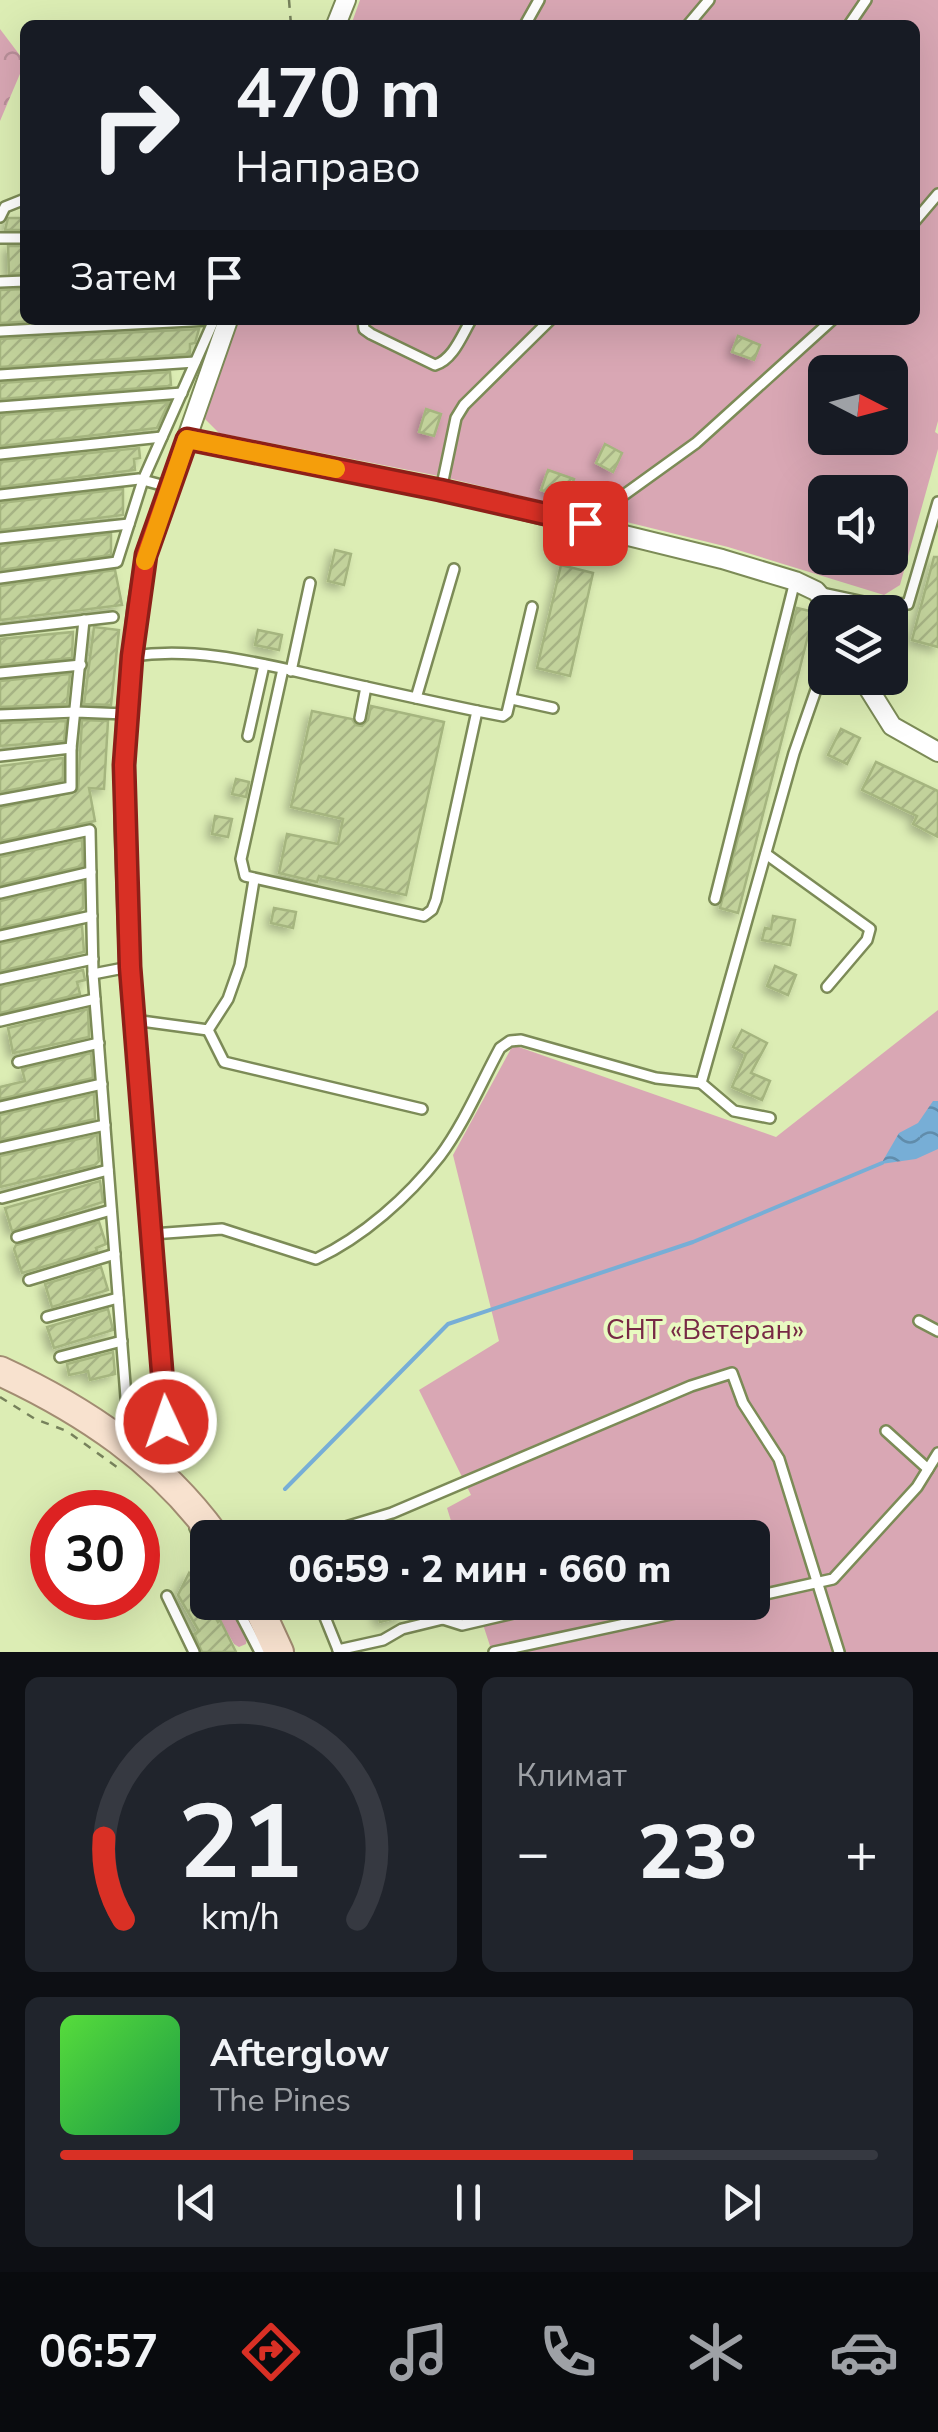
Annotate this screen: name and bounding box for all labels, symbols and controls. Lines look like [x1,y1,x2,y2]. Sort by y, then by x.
text: 470 m [235,46,441,142]
icon: right [70,60,200,190]
text: Направо [235,137,421,198]
icon: arrive [197,250,252,305]
text: Затем [70,252,177,303]
north arrow [808,355,908,455]
map controls [808,355,908,695]
button: sound [808,475,908,575]
pin [543,481,628,566]
icon: arrive [558,496,613,551]
button: layers [808,595,908,695]
park label: СНТ «Ветеран» [606,1311,804,1349]
position arrow [114,1370,218,1474]
speed limit sign: 30 [30,1490,160,1620]
text: 06:59 · 2 мин · 660 m [289,1544,671,1595]
text: Климат [517,1754,627,1797]
text: 21 [178,1772,303,1914]
text: 23° [638,1802,757,1904]
text: − [517,1816,550,1891]
text: + [845,1816,878,1891]
text: km/h [201,1893,280,1942]
text: Afterglow [210,2028,389,2079]
text: The Pines [210,2079,351,2122]
icon: previous [169,2175,224,2230]
icon: pause [441,2175,496,2230]
icon: next [714,2175,769,2230]
icon: directions [236,2317,306,2387]
icon: music [384,2317,454,2387]
icon: phone [533,2317,603,2387]
icon: climate [681,2317,751,2387]
icon: car [829,2317,899,2387]
text: 06:57 [39,2322,158,2383]

